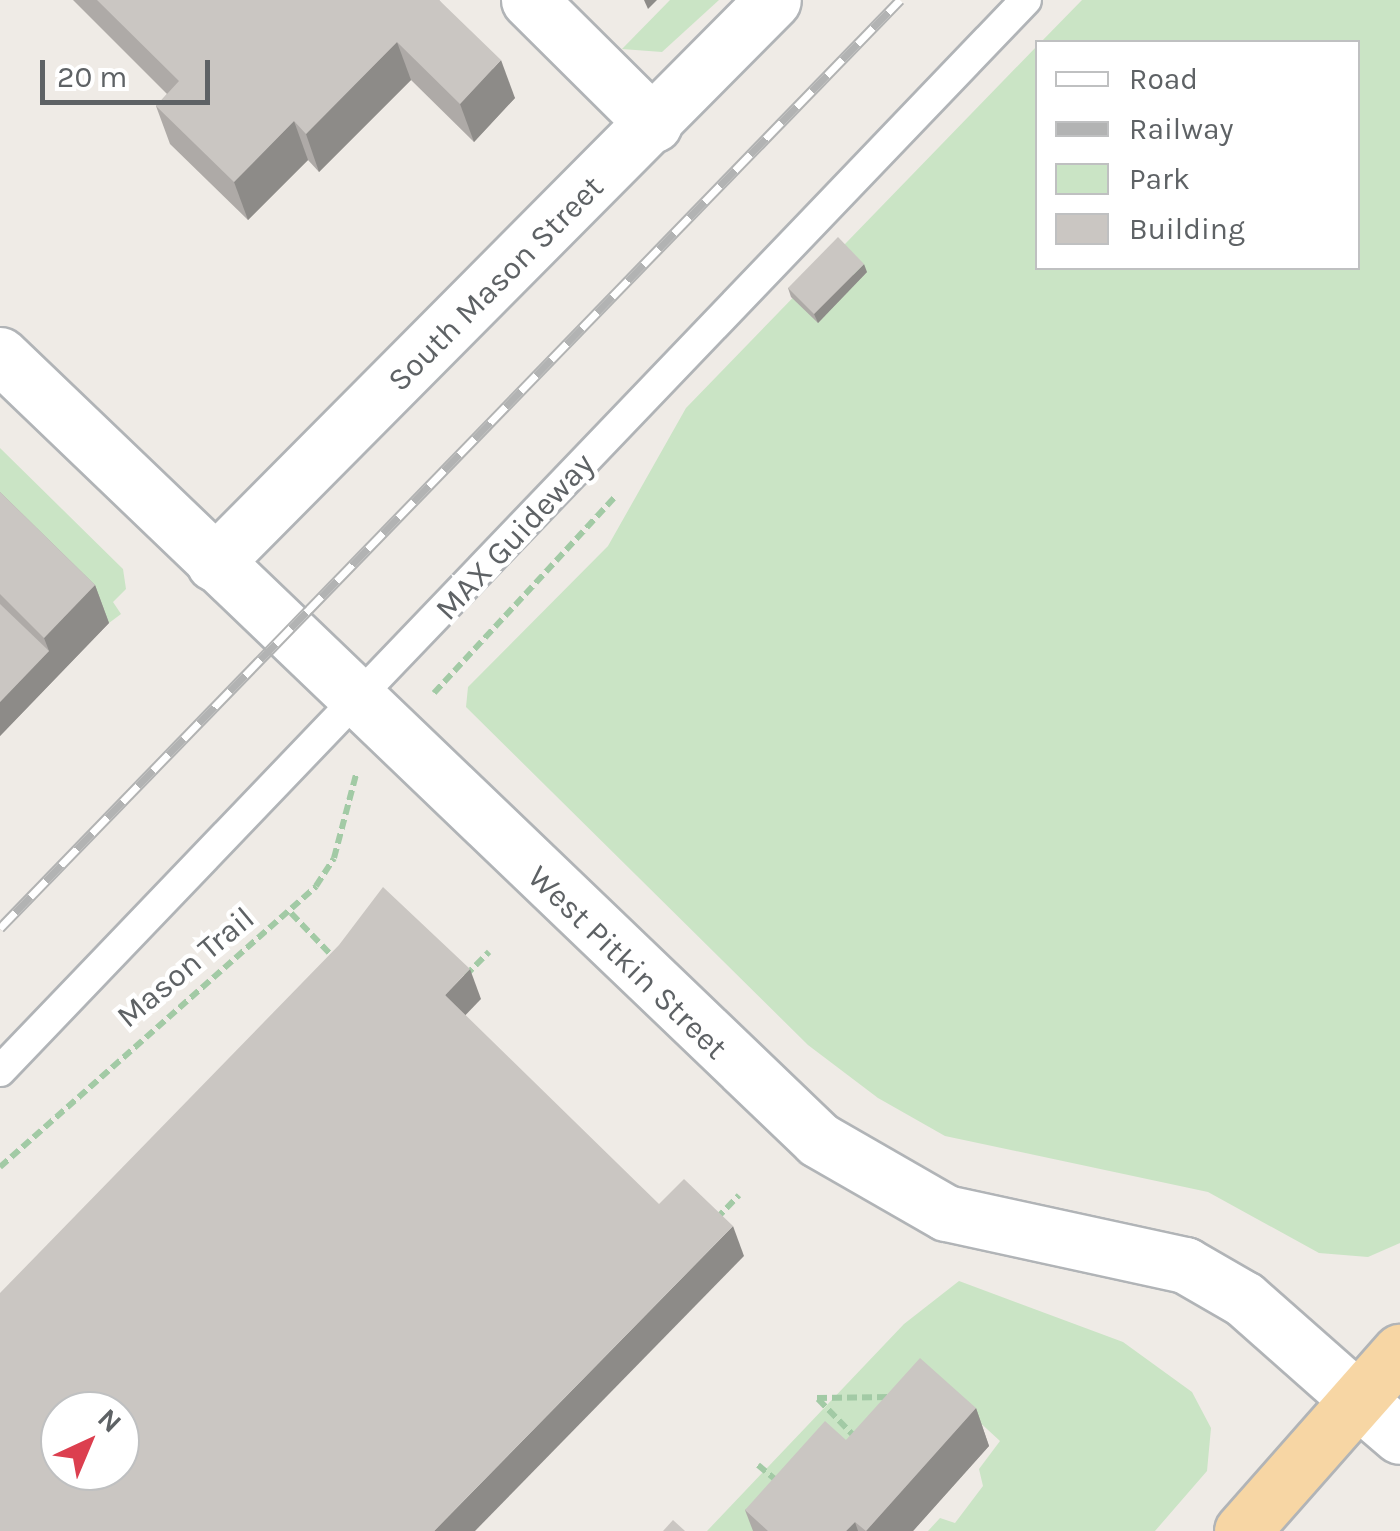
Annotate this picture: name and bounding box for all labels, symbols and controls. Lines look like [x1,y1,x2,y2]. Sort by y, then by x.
scale bar [45,40,215,102]
legend [1035,40,1360,270]
text: 20 m [57,59,127,95]
text: Road [1129,61,1198,97]
text: Railway [1129,111,1233,147]
text: Park [1129,161,1190,197]
street label: South Mason Street [380,168,612,400]
text: Building [1129,211,1245,247]
street label: MAX Guideway [428,446,602,628]
street label: West Pitkin Street [519,858,735,1068]
street label: Mason Trail [110,900,262,1036]
north arrow [40,1391,140,1491]
text: N [91,1402,128,1439]

